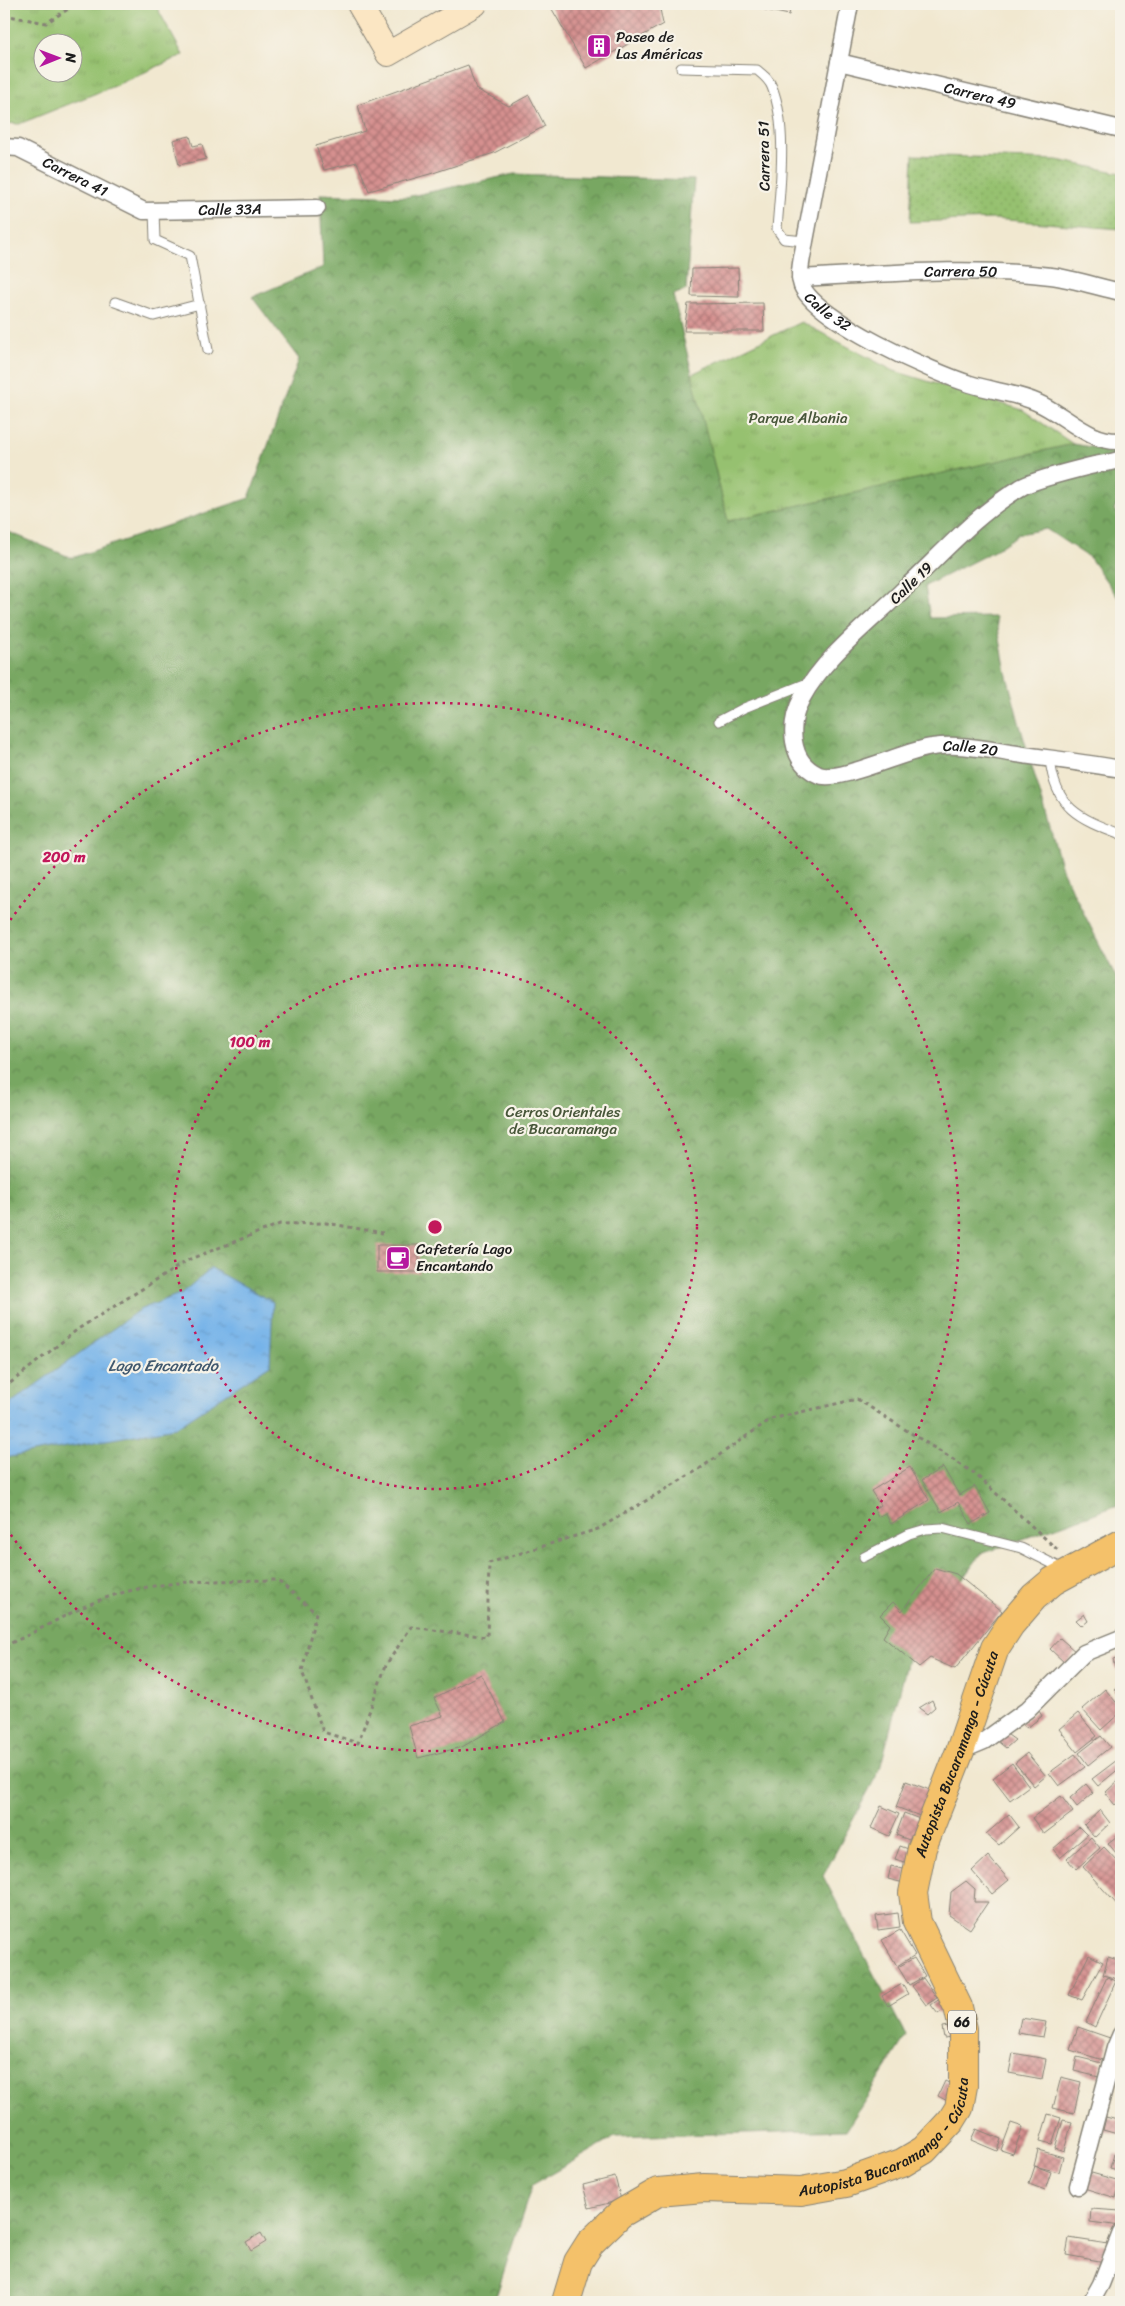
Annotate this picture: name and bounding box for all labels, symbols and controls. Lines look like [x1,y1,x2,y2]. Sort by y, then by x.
place label: Paseo de Las Américas [616,24,703,67]
north arrow [32,32,82,82]
building icon: Paseo de Las Américas [586,33,612,59]
text: N [58,52,83,63]
street label: Carrera 49 [941,74,1019,117]
street label: Carrera 51 [750,121,778,191]
street label: Carrera 41 [38,149,112,204]
street label: Calle 33A [198,196,262,223]
street label: Carrera 50 [924,258,998,285]
street label: Calle 32 [798,286,857,339]
park label: Parque Albania [749,405,848,431]
street label: Calle 19 [883,555,939,611]
street label: Calle 20 [943,733,1000,764]
text: 200 m [41,844,86,870]
text: 100 m [230,1029,271,1055]
park label: Cerros Orientales de Bucaramanga [506,1099,621,1142]
centre of rings [426,1218,444,1236]
place label: Cafetería Lago Encantando [416,1236,513,1279]
cafe icon: Cafetería Lago Encantando [385,1245,411,1271]
water label: Lago Encantado [108,1351,219,1380]
street label: Autopista Bucaramanga - Cúcuta [907,1647,1006,1861]
road number: 66 [948,2010,976,2034]
street label: Autopista Bucaramanga - Cúcuta [795,2077,976,2204]

